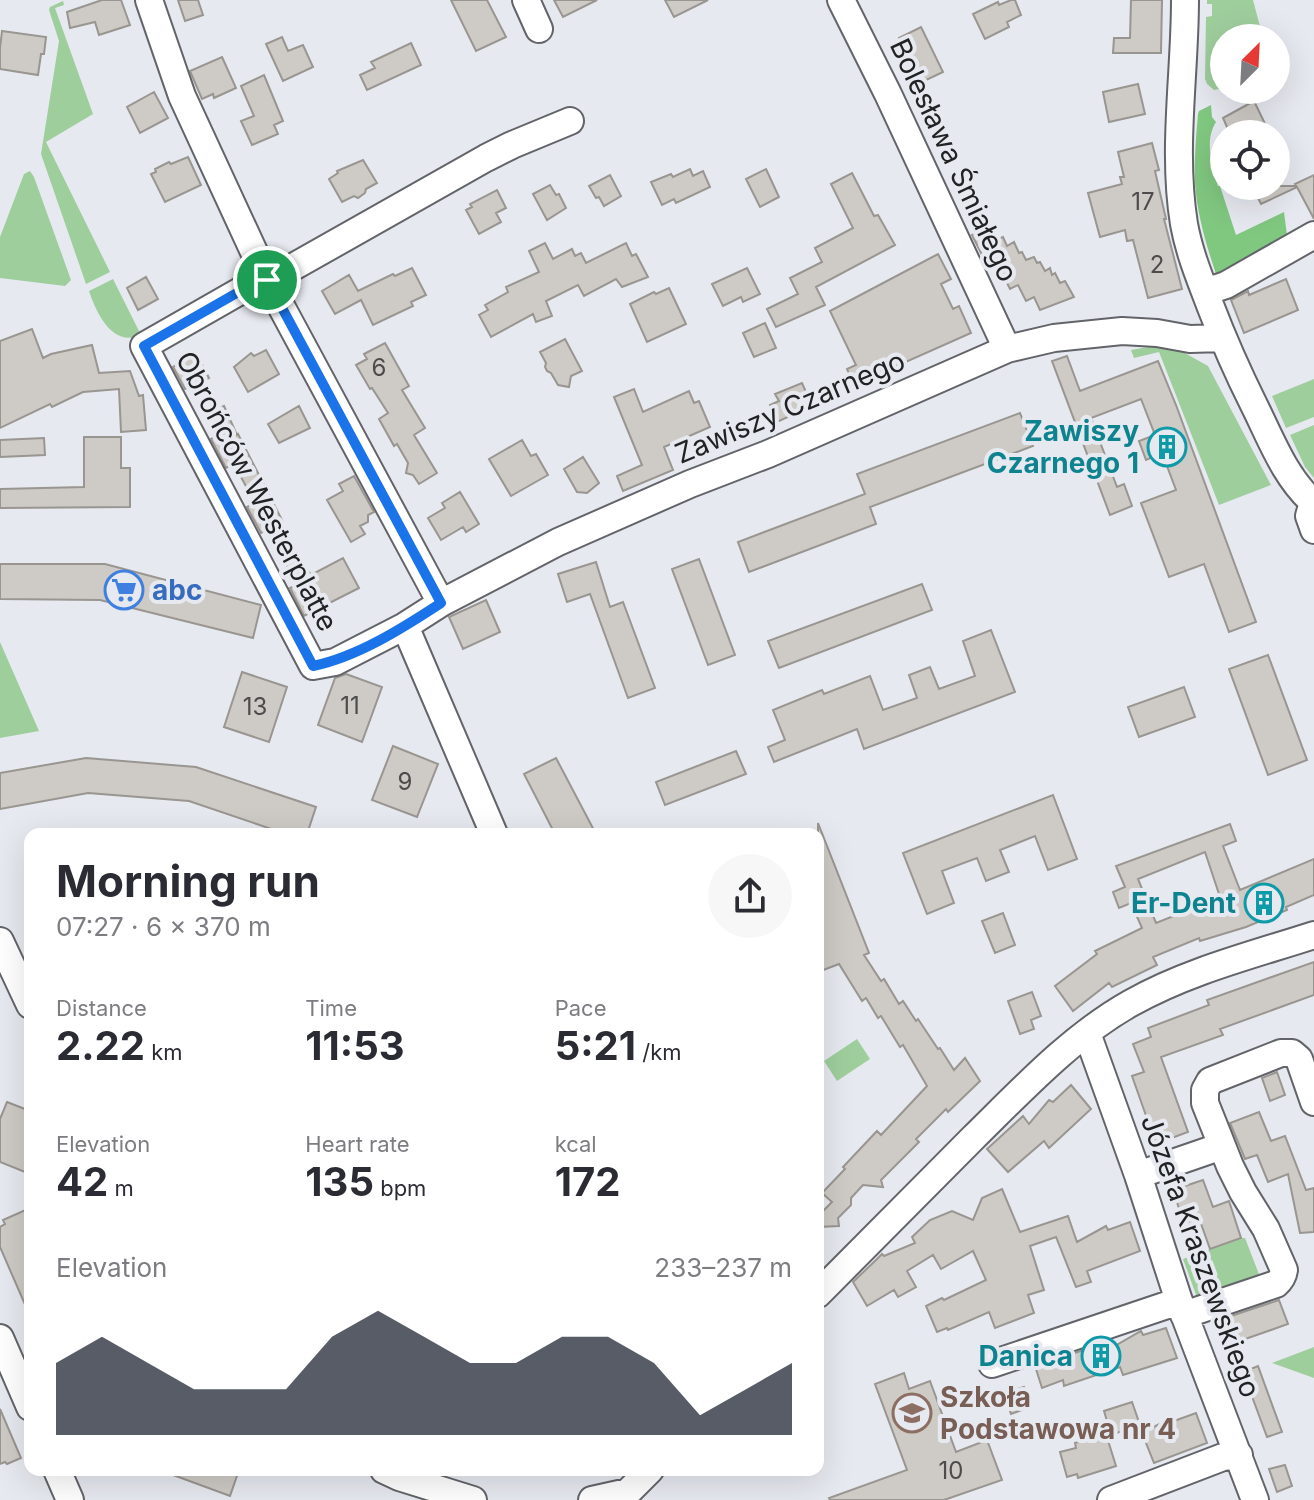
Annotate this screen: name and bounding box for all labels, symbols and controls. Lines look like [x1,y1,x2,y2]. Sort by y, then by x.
north arrow [1210,24,1290,104]
map controls [1210,24,1290,200]
street label: Bolesława Śmiałego [883,33,1025,287]
button: locate [1210,120,1290,200]
house number: 17 [1131,187,1155,216]
pin [233,246,301,314]
house number: 2 [1150,250,1164,279]
icon: arrive [245,258,289,302]
street label: Zawiszy Czarnego [670,343,910,471]
street label: Obrońców Westerplatte [169,345,345,637]
house number: 6 [372,353,386,382]
place label: Zawiszy Czarnego 1 [987,414,1139,480]
building icon: Zawiszy Czarnego 1 [1146,426,1188,468]
supermarket icon: abc [103,569,145,611]
place label: abc [152,573,202,607]
house number: 11 [340,691,360,720]
house number: 13 [243,692,267,721]
house number: 9 [398,767,412,796]
text: Morning run [56,854,320,908]
button: share [708,854,792,938]
building icon: Er-Dent [1243,882,1285,924]
place label: Er-Dent [1131,886,1236,920]
text: 07:27 · 6 × 370 m [56,911,271,942]
text: Distance [56,995,147,1021]
text: Time [305,995,357,1021]
text: Pace [555,995,606,1021]
text: 2.22 [56,1021,145,1070]
text: 11:53 [305,1021,405,1070]
text: 5:21 [555,1021,636,1070]
text: km [145,1039,183,1065]
text: /km [636,1039,682,1065]
street label: Józefa Kraszewskiego [1134,1110,1268,1402]
text: Elevation [56,1131,150,1157]
text: Heart rate [305,1131,410,1157]
text: kcal [555,1131,597,1157]
text: 42 [56,1157,108,1206]
text: 135 [305,1157,374,1206]
text: 172 [555,1157,620,1206]
text: m [108,1175,134,1201]
text: bpm [374,1175,426,1201]
text: Elevation [56,1252,167,1283]
text: 233–237 m [654,1252,792,1283]
building icon: Danica [1080,1335,1122,1377]
place label: Danica [979,1339,1073,1373]
place label: Szkoła Podstawowa nr 4 [940,1380,1176,1446]
school or university icon: Szkoła Podstawowa nr 4 [891,1392,933,1434]
house number: 10 [939,1456,963,1485]

